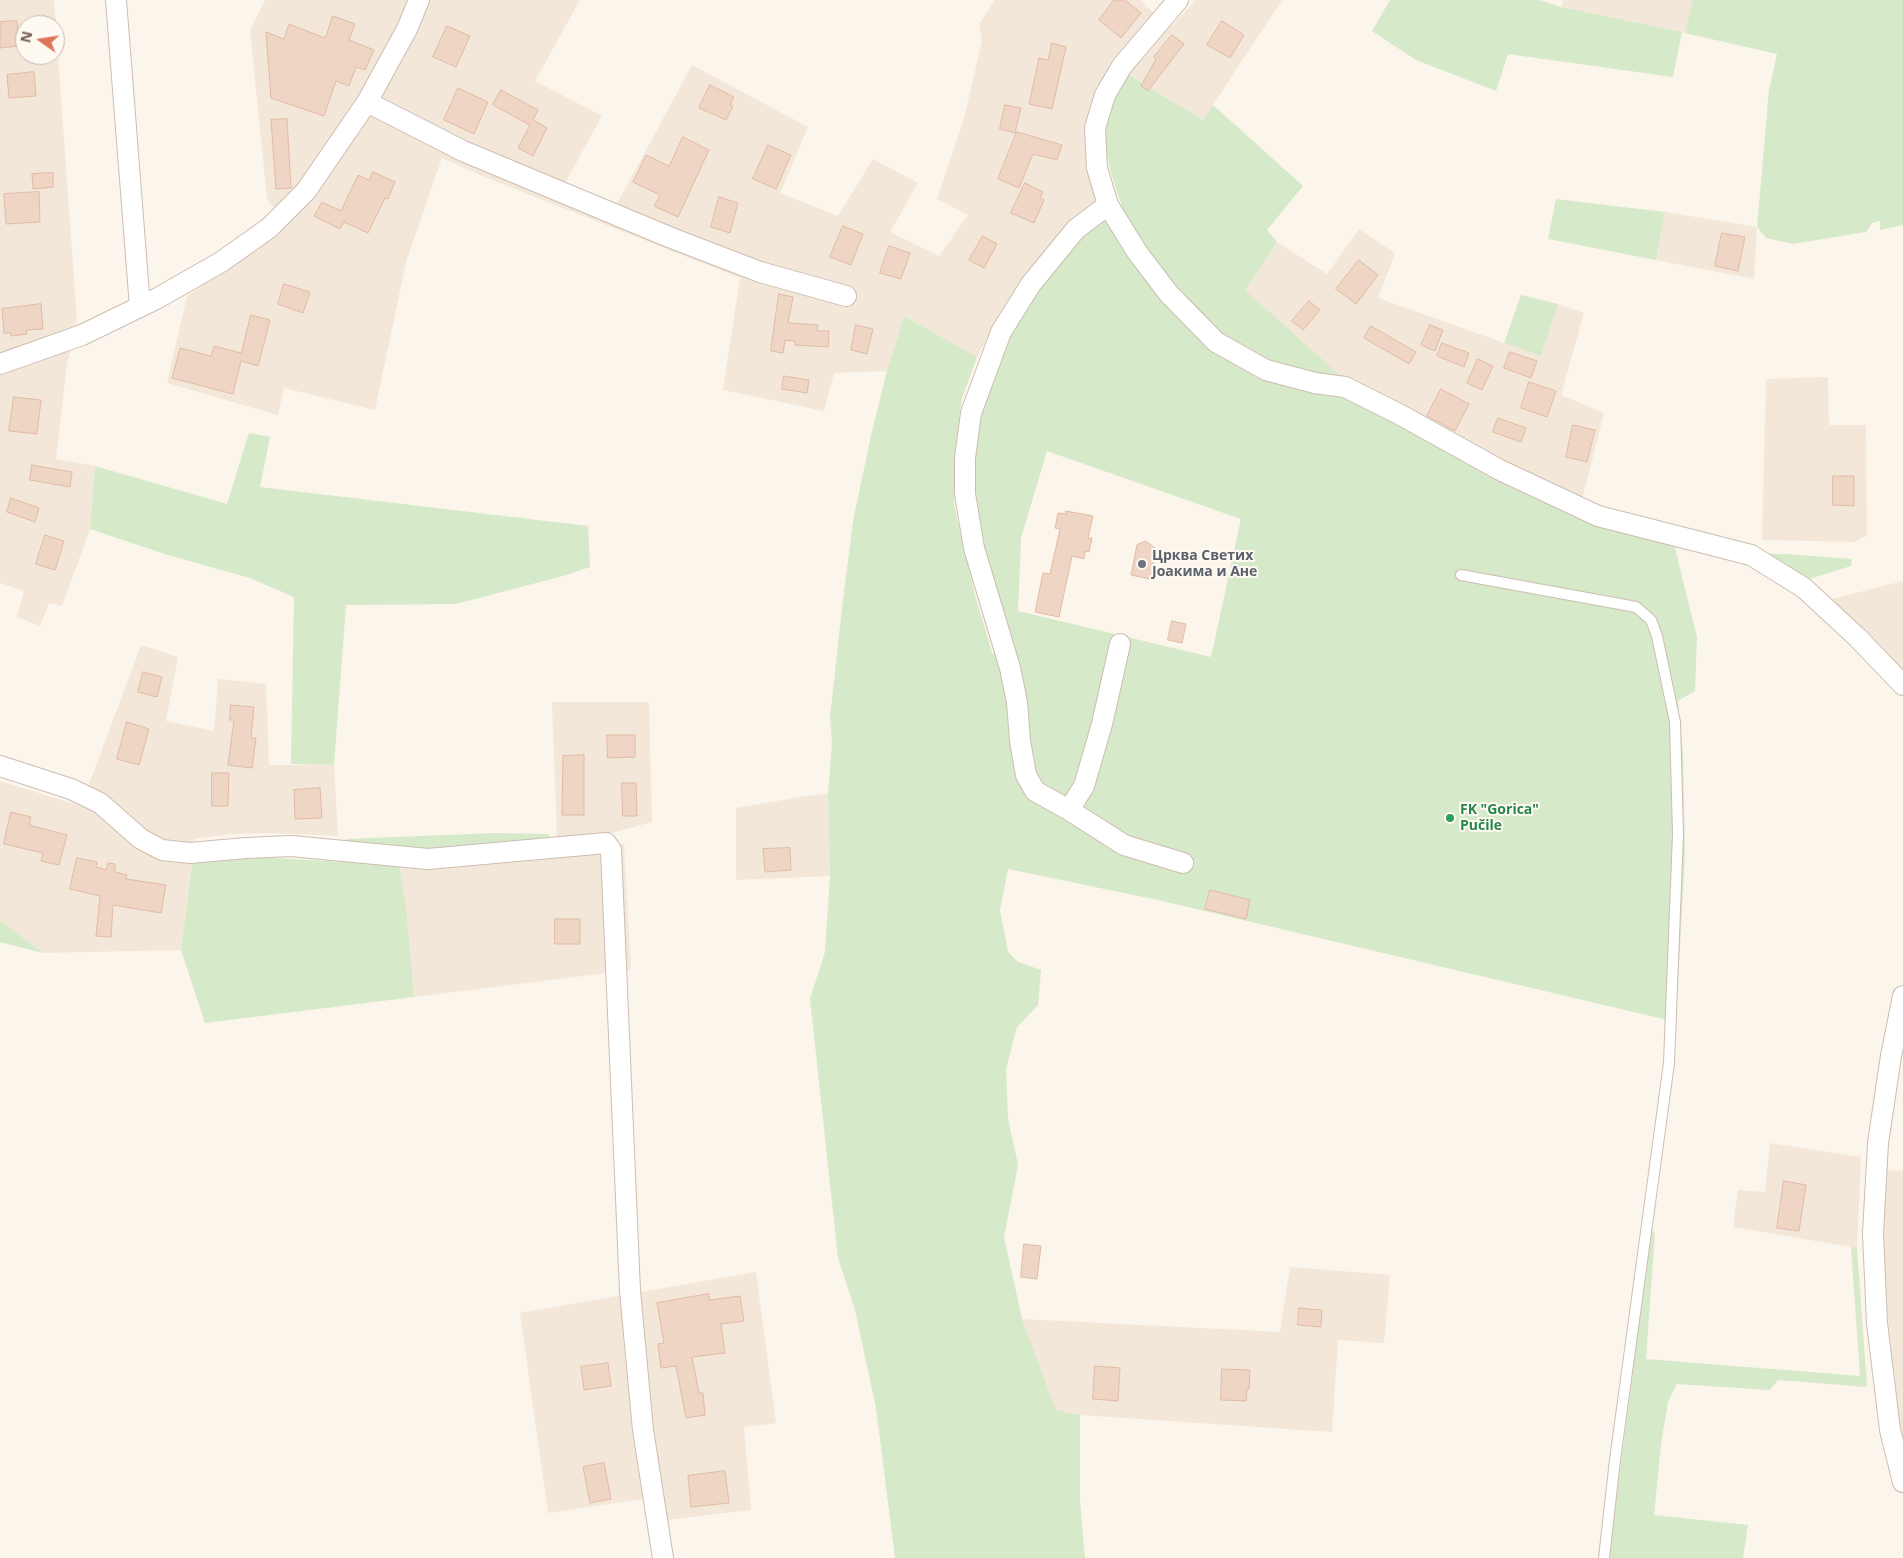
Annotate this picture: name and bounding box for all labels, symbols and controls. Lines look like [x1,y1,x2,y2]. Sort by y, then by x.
north arrow [15,15,65,65]
text: N [15,29,36,44]
place label: Црква Светих Јоакима и Ане [1152,548,1257,580]
marker: Црква Светих Јоакима и Ане [1136,558,1148,570]
place label: FK "Gorica" Pučile [1460,802,1539,834]
marker: FK "Gorica" Pučile [1444,812,1456,824]

